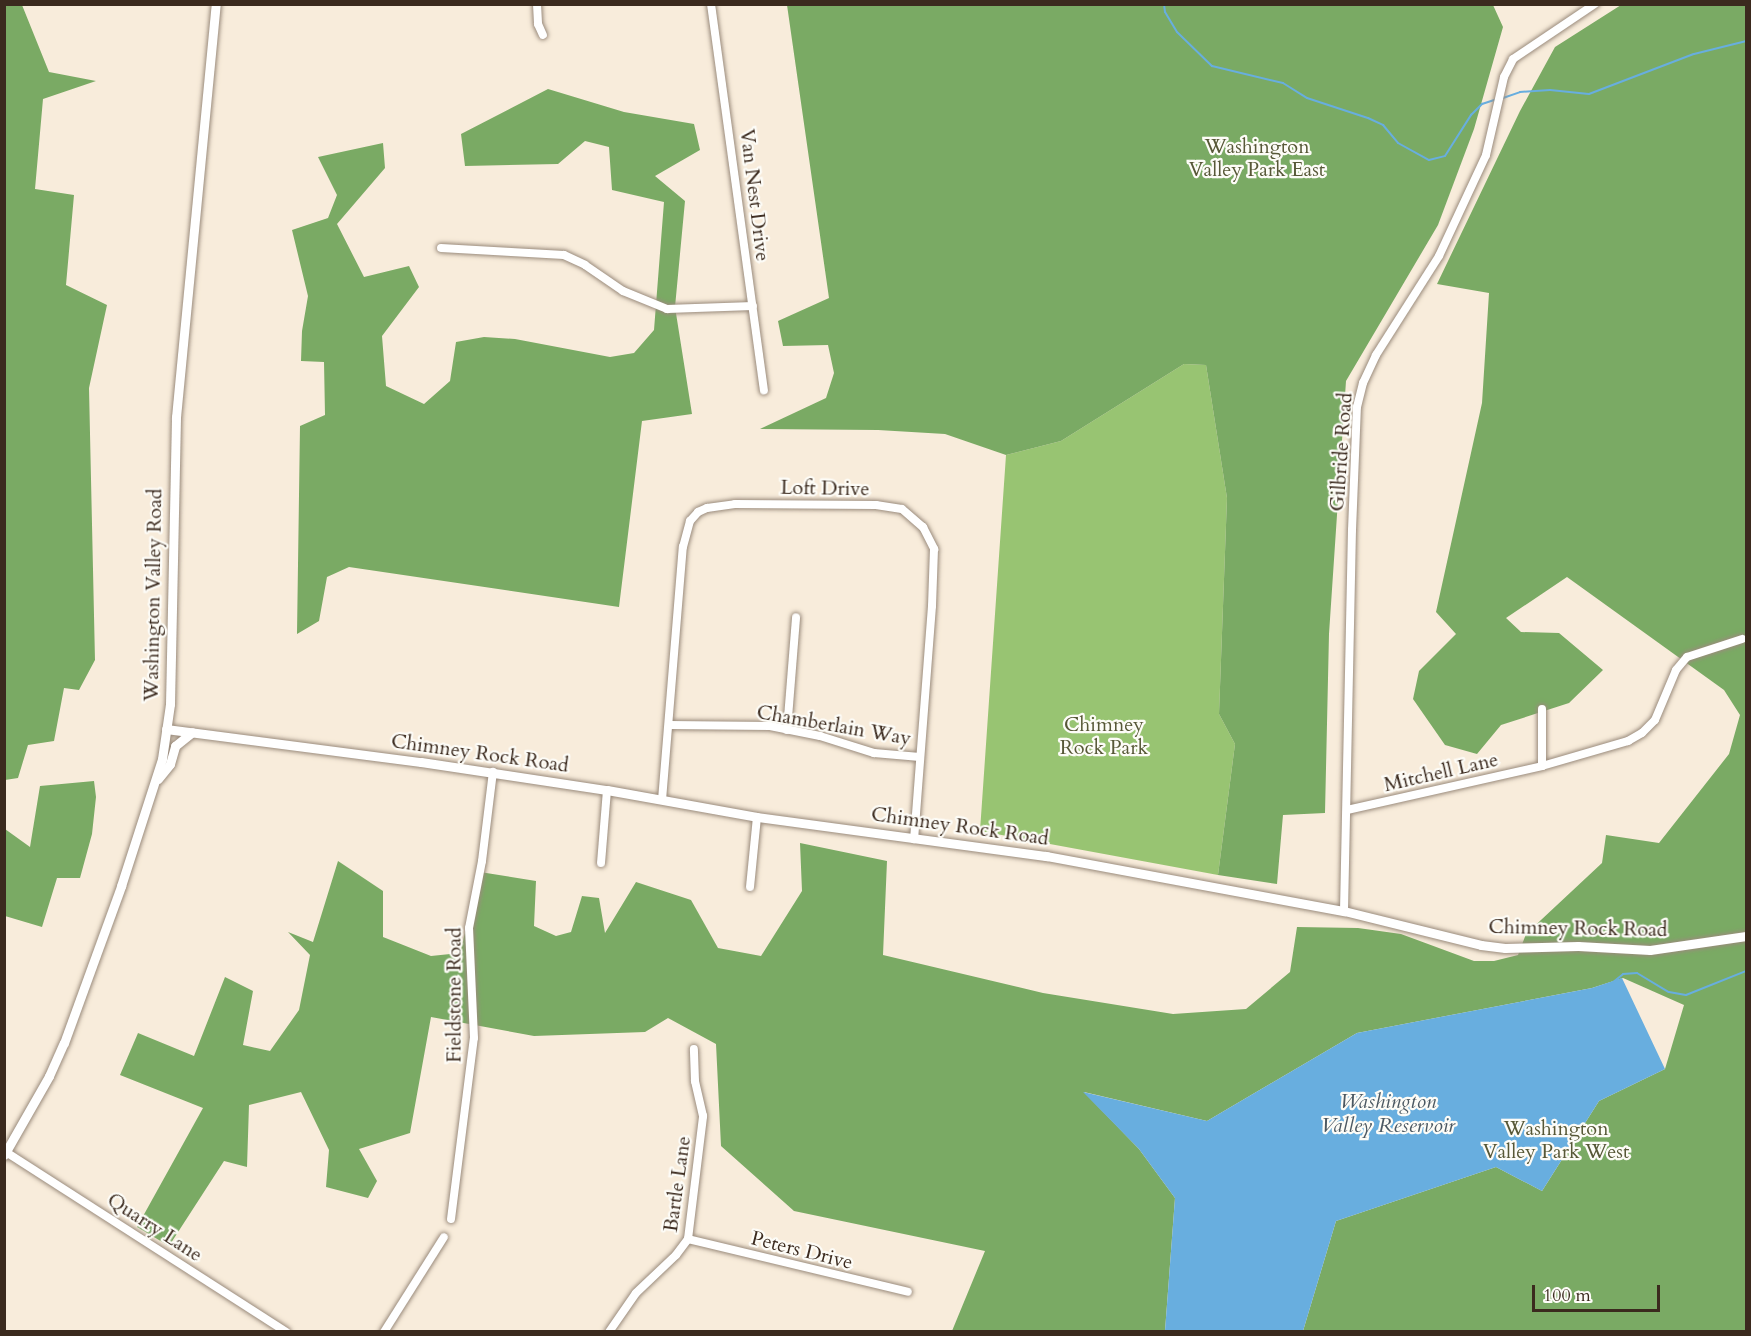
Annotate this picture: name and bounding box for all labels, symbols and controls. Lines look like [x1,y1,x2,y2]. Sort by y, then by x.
street label: Van Nest Drive [735,128,775,262]
park label: Washington Valley Park East [1189,135,1325,182]
street label: Gilbride Road [1325,392,1357,512]
street label: Loft Drive [780,475,870,501]
street label: Washington Valley Road [139,488,167,702]
street label: Chamberlain Way [755,700,913,750]
park label: Chimney Rock Park [1060,712,1148,759]
street label: Chimney Rock Road [390,729,570,777]
street label: Mitchell Lane [1381,747,1501,797]
street label: Chimney Rock Road [870,802,1050,850]
street label: Chimney Rock Road [1488,914,1668,942]
street label: Fieldstone Road [442,927,466,1063]
water label: Washington Valley Reservoir [1321,1089,1455,1139]
park label: Washington Valley Park West [1483,1117,1629,1164]
street label: Bartle Lane [658,1135,696,1233]
street label: Quarry Lane [103,1187,207,1267]
street label: Peters Drive [749,1226,855,1274]
scale bar [1535,1273,1662,1311]
text: 100 m [1543,1283,1591,1308]

